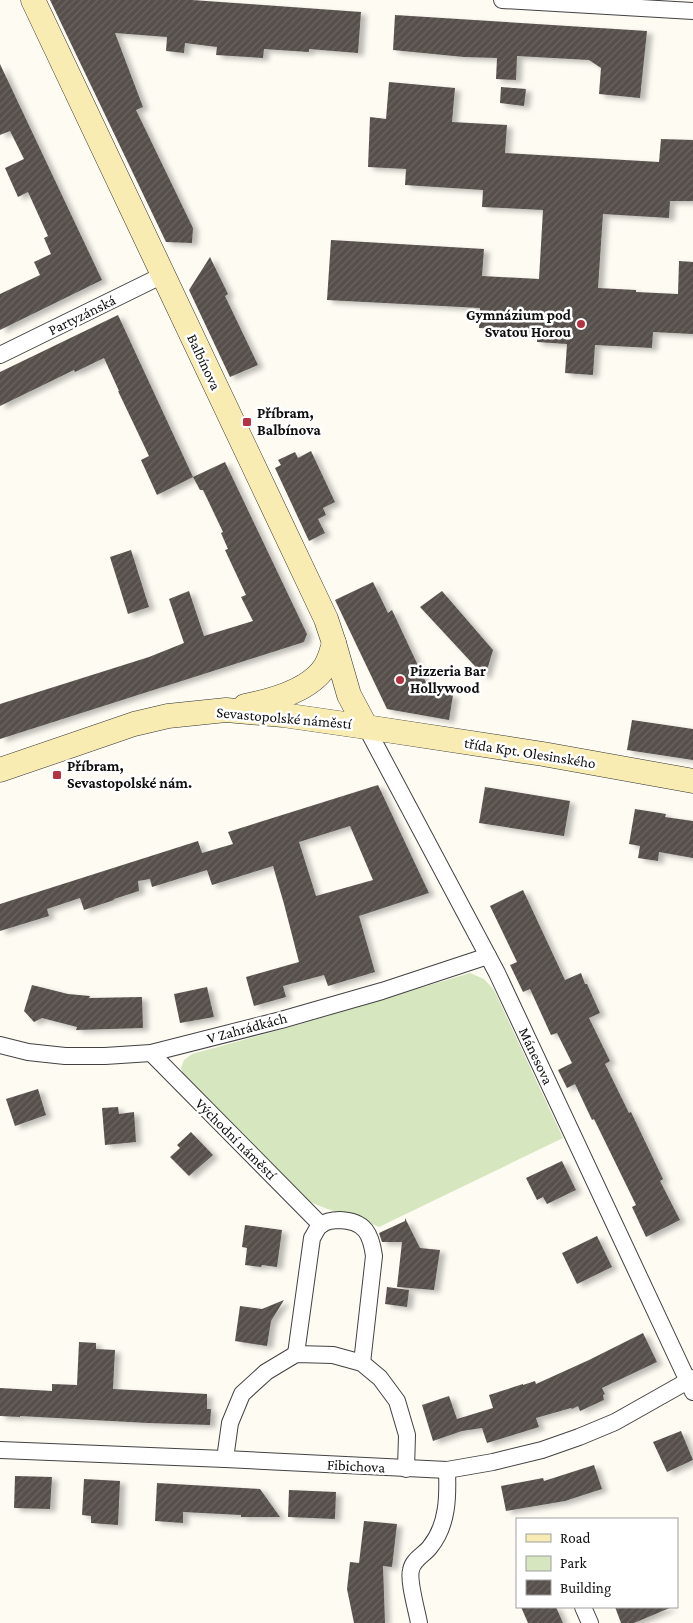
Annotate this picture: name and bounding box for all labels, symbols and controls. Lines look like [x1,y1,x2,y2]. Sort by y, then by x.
street label: Partyzánská [46,292,119,339]
place label: Gymnázium pod Svatou Horou [466,307,572,340]
marker: Gymnázium pod Svatou Horou [575,318,587,330]
street label: Balbínova [184,331,224,393]
place label: Příbram, Balbínova [257,405,321,438]
marker: Příbram, Balbínova [241,416,253,428]
place label: Pizzeria Bar Hollywood [410,663,486,696]
marker: Pizzeria Bar Hollywood [394,674,406,686]
street label: Sevastopolské náměstí [216,704,353,733]
street label: třída Kpt. Olesinského [463,735,597,772]
place label: Příbram, Sevastopolské nám. [67,758,192,791]
marker: Příbram, Sevastopolské nám. [51,769,63,781]
street label: V Zahrádkách [205,1010,289,1046]
street label: Mánesova [516,1025,556,1087]
street label: Východní náměstí [191,1095,281,1184]
street label: Fibichova [326,1456,386,1476]
legend [516,1518,678,1608]
text: Road [560,1530,591,1546]
text: Park [560,1555,587,1571]
text: Building [560,1580,611,1597]

